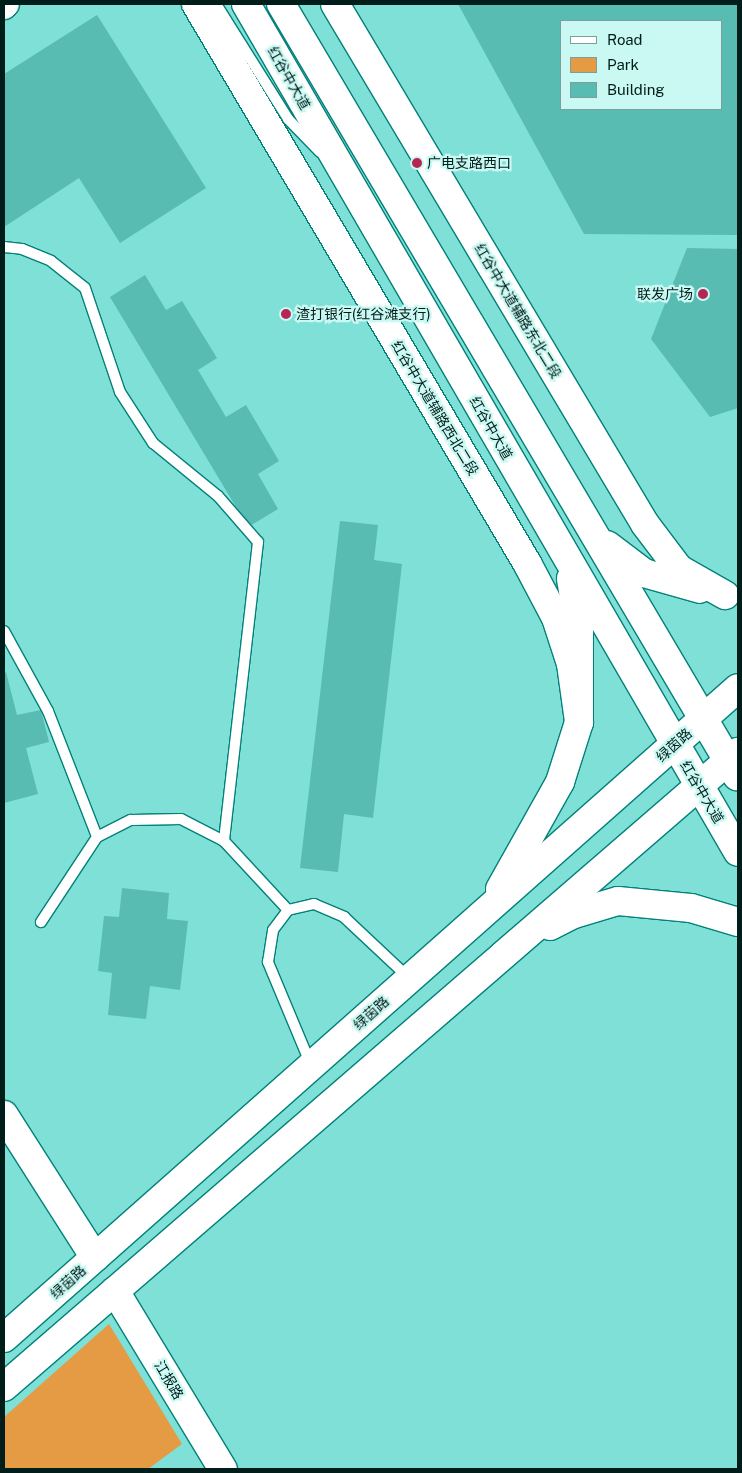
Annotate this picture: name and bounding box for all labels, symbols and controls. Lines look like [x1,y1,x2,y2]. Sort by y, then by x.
legend [560,20,722,110]
text: Road [607,31,643,48]
street label: 红谷中大道 [264,43,314,113]
text: Park [607,56,639,73]
text: Building [607,81,665,98]
place label: 广电支路西口 [427,155,511,171]
marker: 广电支路西口 [411,157,423,169]
street label: 红谷中大道辅路东北二段 [471,241,565,381]
place label: 联发广场 [637,286,693,302]
marker: 联发广场 [697,288,709,300]
place label: 渣打银行(红谷滩支行) [296,306,431,322]
marker: 渣打银行(红谷滩支行) [280,308,292,320]
street label: 红谷中大道辅路西北二段 [388,338,482,478]
street label: 红谷中大道 [466,393,516,463]
street label: 绿茵路 [653,725,695,765]
street label: 红谷中大道 [677,758,727,826]
street label: 绿茵路 [350,993,392,1033]
street label: 绿茵路 [47,1262,89,1302]
street label: 江报路 [151,1358,187,1402]

